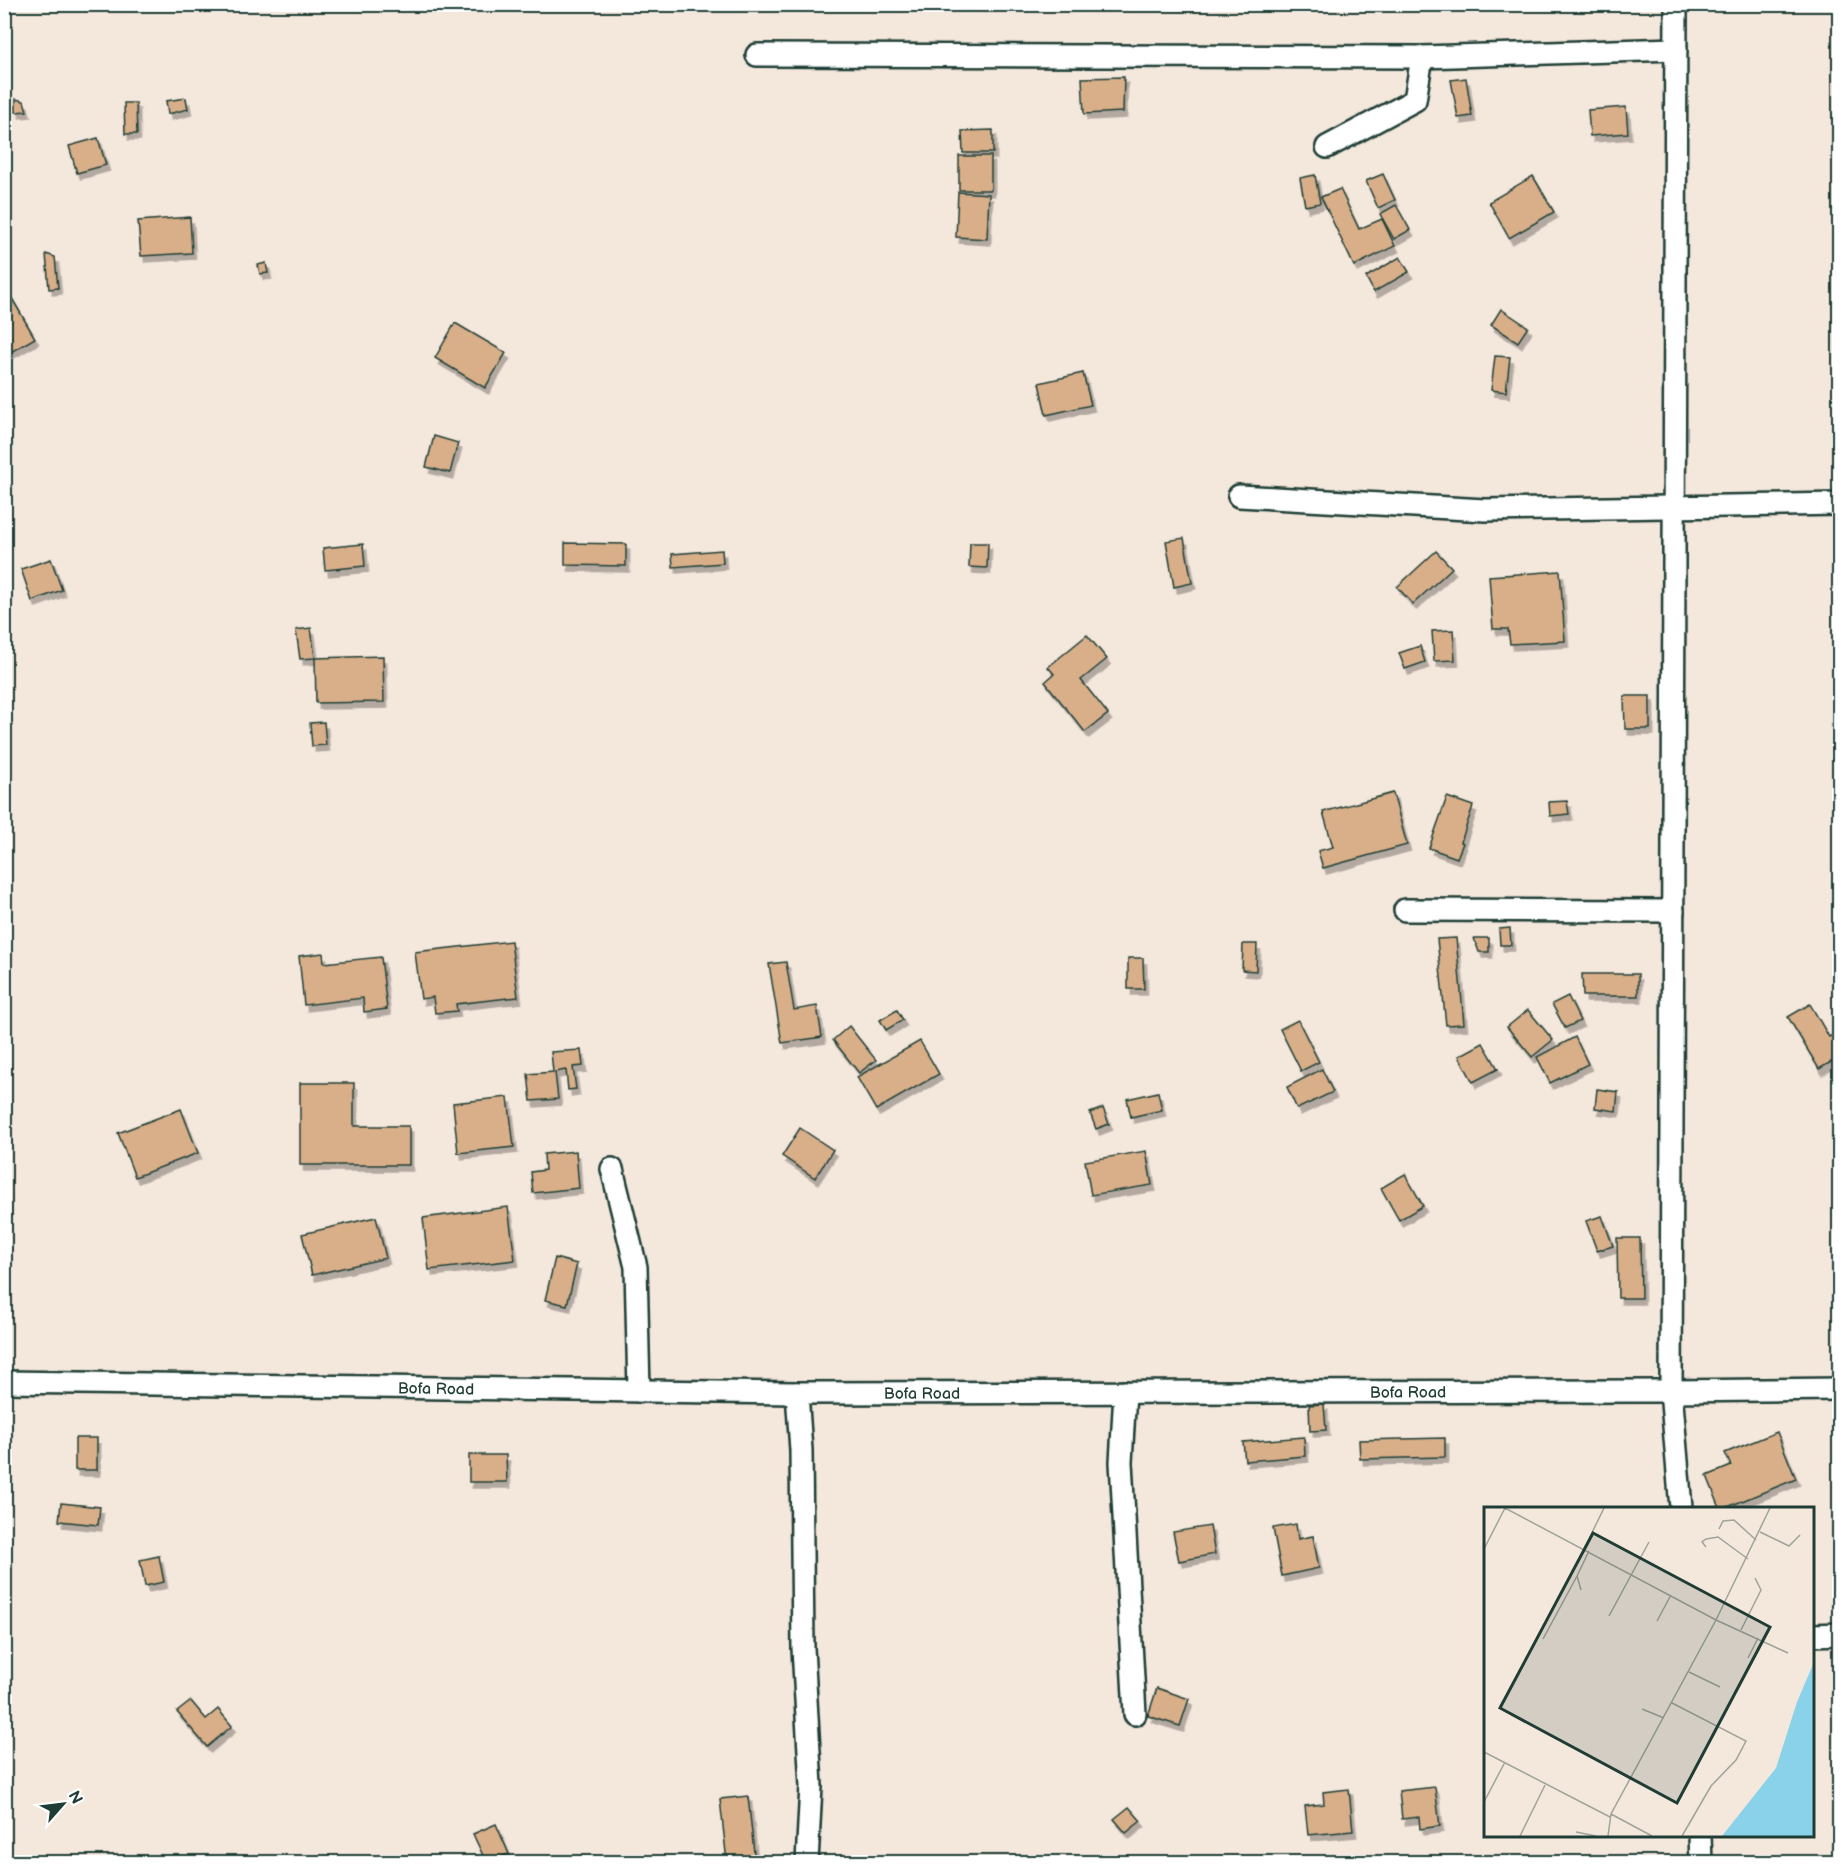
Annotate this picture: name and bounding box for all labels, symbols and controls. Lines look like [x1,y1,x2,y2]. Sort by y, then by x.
street label: Bofa Road [398,1379,474,1400]
street label: Bofa Road [1370,1384,1446,1403]
street label: Bofa Road [884,1385,960,1404]
inset map [1484,1507,1814,1837]
north arrow [33,1774,93,1834]
text: N [64,1788,86,1807]

